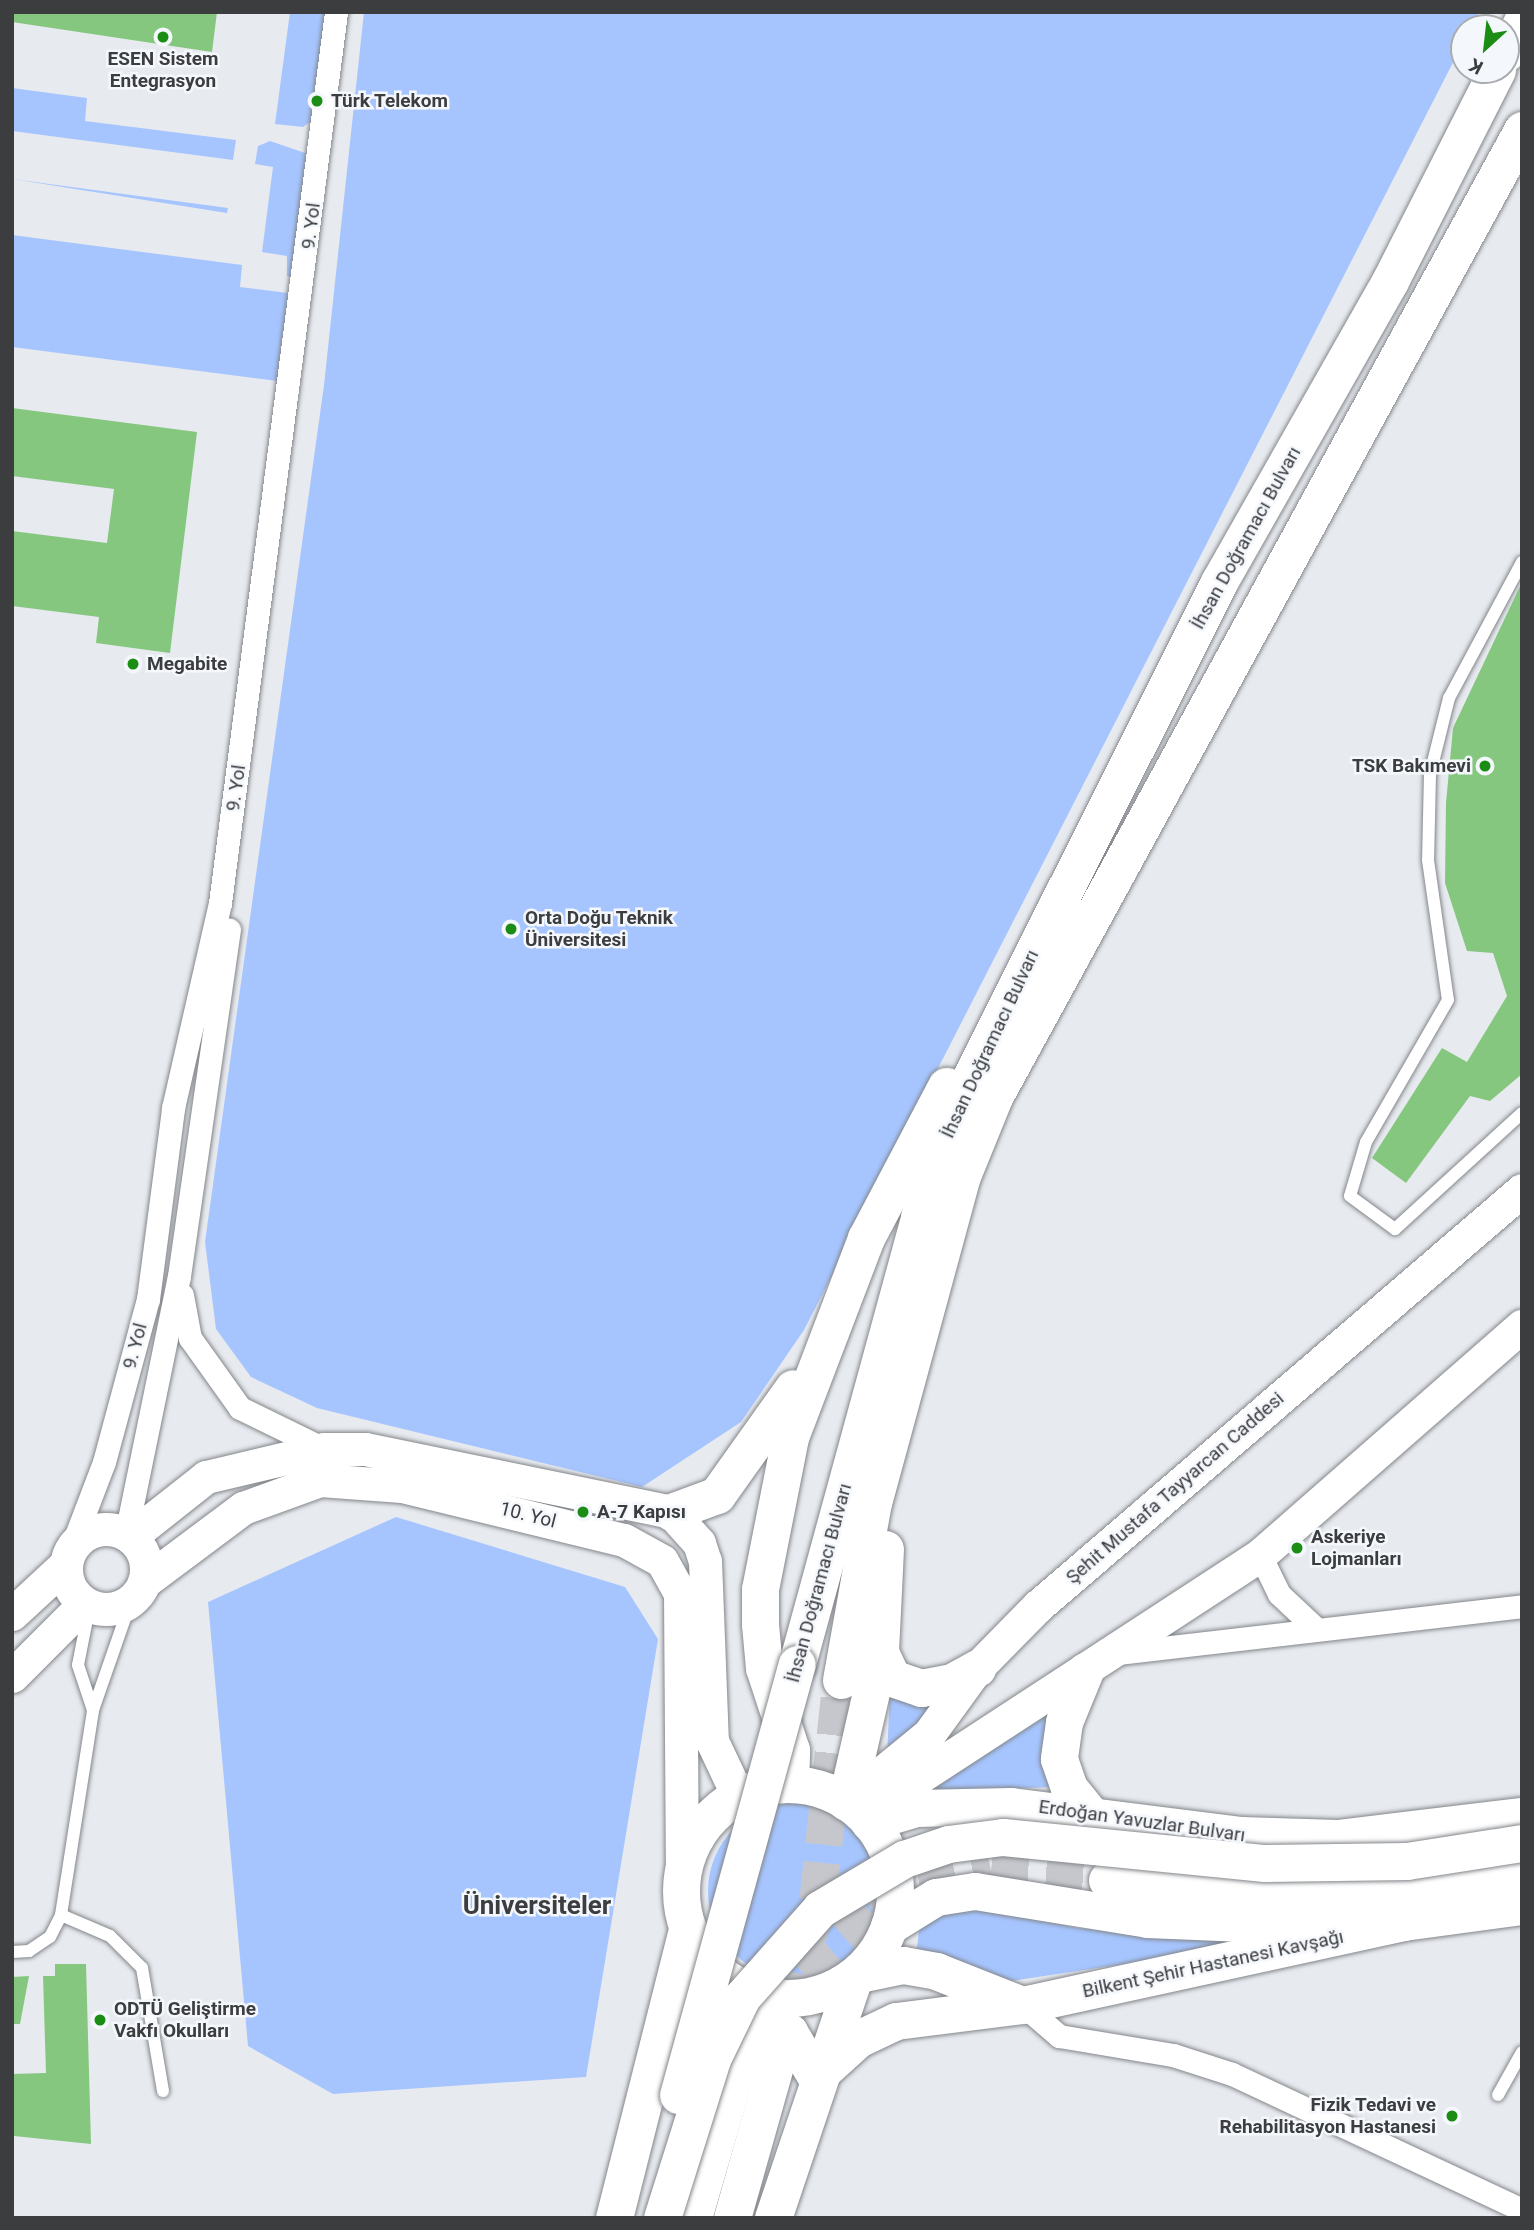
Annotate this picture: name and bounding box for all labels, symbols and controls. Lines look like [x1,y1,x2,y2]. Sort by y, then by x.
north arrow [1450,14,1520,84]
marker: ESEN Sistem Entegrasyon [155,29,171,45]
place label: ESEN Sistem Entegrasyon [108,48,218,92]
text: K [1466,53,1487,79]
place label: Türk Telekom [331,90,448,112]
marker: Türk Telekom [309,93,325,109]
street label: 9. Yol [297,201,325,251]
street label: İhsan Doğramacı Bulvarı [1186,443,1306,633]
place label: Megabite [147,653,227,675]
marker: Megabite [125,656,141,672]
place label: TSK Bakımevi [1352,755,1471,777]
marker: TSK Bakımevi [1477,758,1493,774]
street label: 9. Yol [221,763,251,813]
place label: Orta Doğu Teknik Üniversitesi [525,907,673,951]
marker: Orta Doğu Teknik Üniversitesi [503,921,519,937]
street label: İhsan Doğramacı Bulvarı [936,946,1044,1142]
street label: 9. Yol [118,1321,152,1371]
street label: Şehit Mustafa Tayyarcan Caddesi [1061,1387,1289,1589]
street label: İhsan Doğramacı Bulvarı [781,1481,857,1685]
street label: 10. Yol [497,1497,559,1533]
place label: A-7 Kapısı [597,1501,686,1523]
marker: A-7 Kapısı [575,1504,591,1520]
place label: Askeriye Lojmanları [1311,1526,1402,1570]
marker: Askeriye Lojmanları [1289,1540,1305,1556]
street label: Erdoğan Yavuzlar Bulvarı [1037,1795,1247,1847]
district label: Üniversiteler [463,1890,611,1922]
street label: Bilkent Şehir Hastanesi Kavşağı [1080,1925,1346,2003]
place label: ODTÜ Geliştirme Vakfı Okulları [114,1998,256,2042]
marker: ODTÜ Geliştirme Vakfı Okulları [92,2012,108,2028]
place label: Fizik Tedavi ve Rehabilitasyon Hastanesi [1219,2094,1436,2138]
marker: Fizik Tedavi ve Rehabilitasyon Hastanesi [1442,2106,1462,2126]

